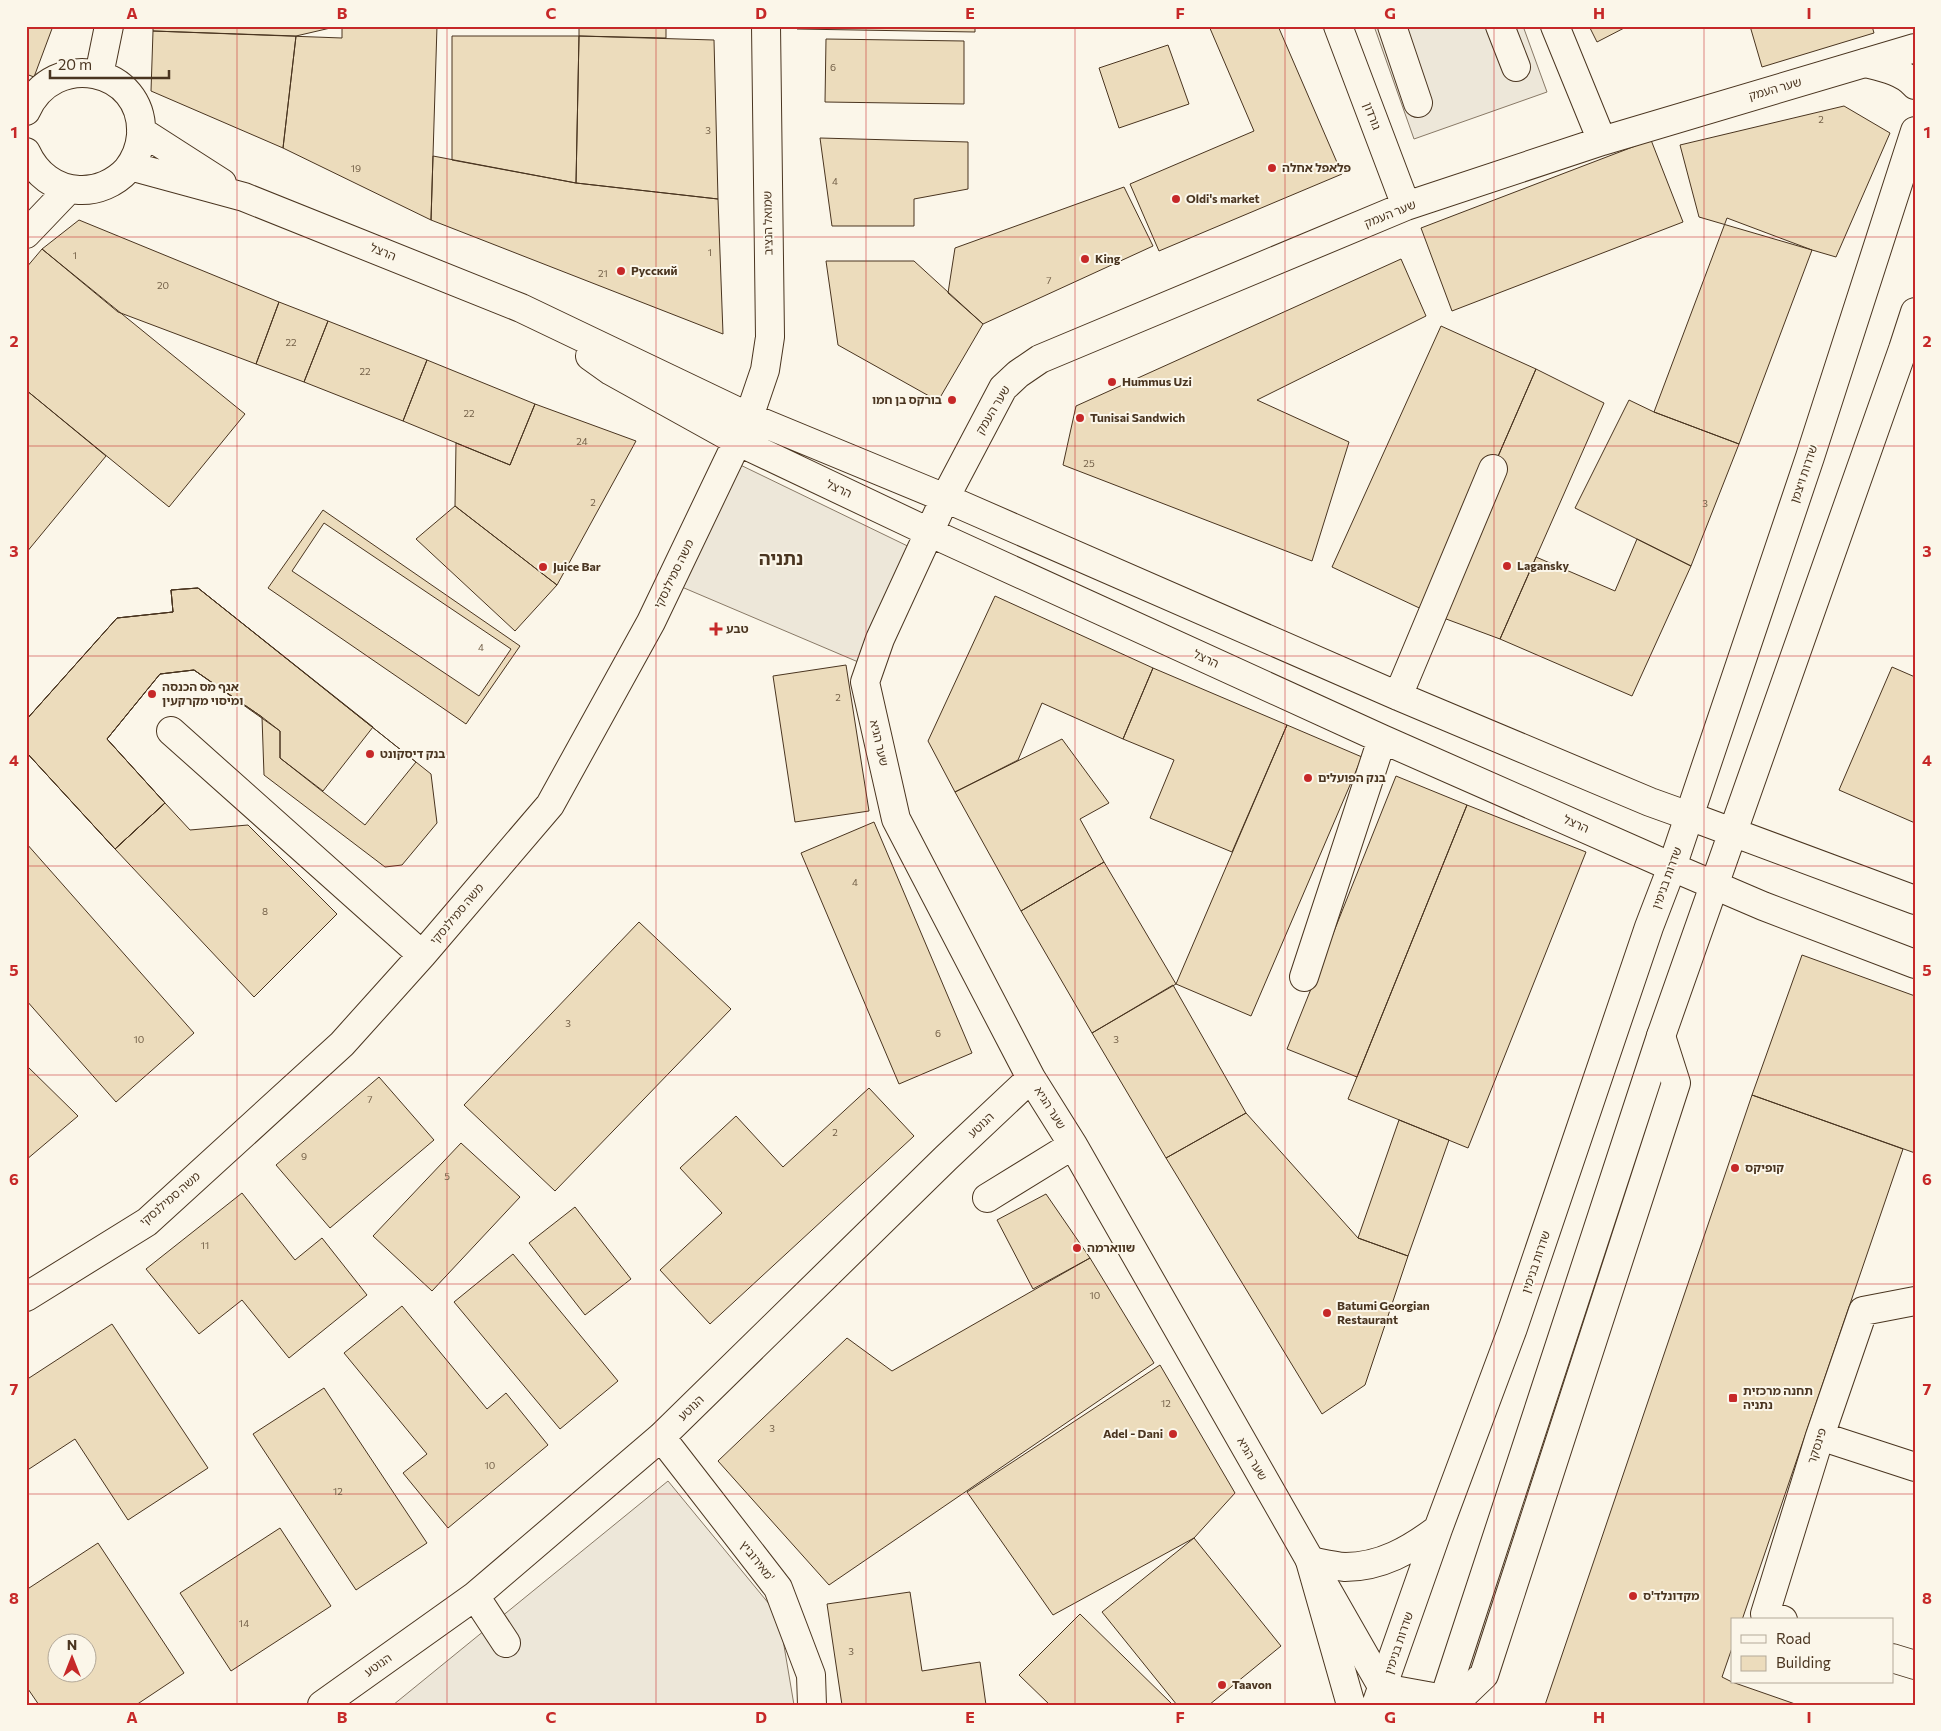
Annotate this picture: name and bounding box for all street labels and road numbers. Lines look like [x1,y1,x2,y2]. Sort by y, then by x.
street label: שער העמק [1747,74,1803,102]
street label: גורדון [1361,100,1385,132]
street label: שמואל הנציב [759,191,775,255]
street label: שער העמק [1362,196,1418,230]
street label: הרצל [368,240,398,263]
street label: שער העמק [972,383,1012,436]
street label: שדרות ויצמן [1787,443,1820,505]
street label: הרצל [824,476,855,500]
street label: משה סמילנסקי [650,537,696,610]
street label: הרצל [1191,646,1222,670]
street label: שער הגיא [868,718,892,767]
street label: הרצל [1561,811,1591,835]
street label: שדרות בנימין [1648,845,1684,911]
street label: משה סמילנסקי [427,880,486,947]
street label: שער הגיא [1032,1084,1069,1131]
street label: הנוטע [964,1109,996,1140]
street label: משה סמילנסקי [136,1168,202,1228]
street label: שדרות בנימין [1518,1229,1552,1295]
street label: הנוטע [675,1392,706,1423]
street label: פינסקר [1804,1426,1828,1465]
street label: שער הגיא [1235,1435,1271,1482]
street label: מאירוביץ' [738,1537,778,1583]
street label: שדרות בנימין [1381,1610,1415,1676]
street label: הנוטע [361,1650,394,1679]

